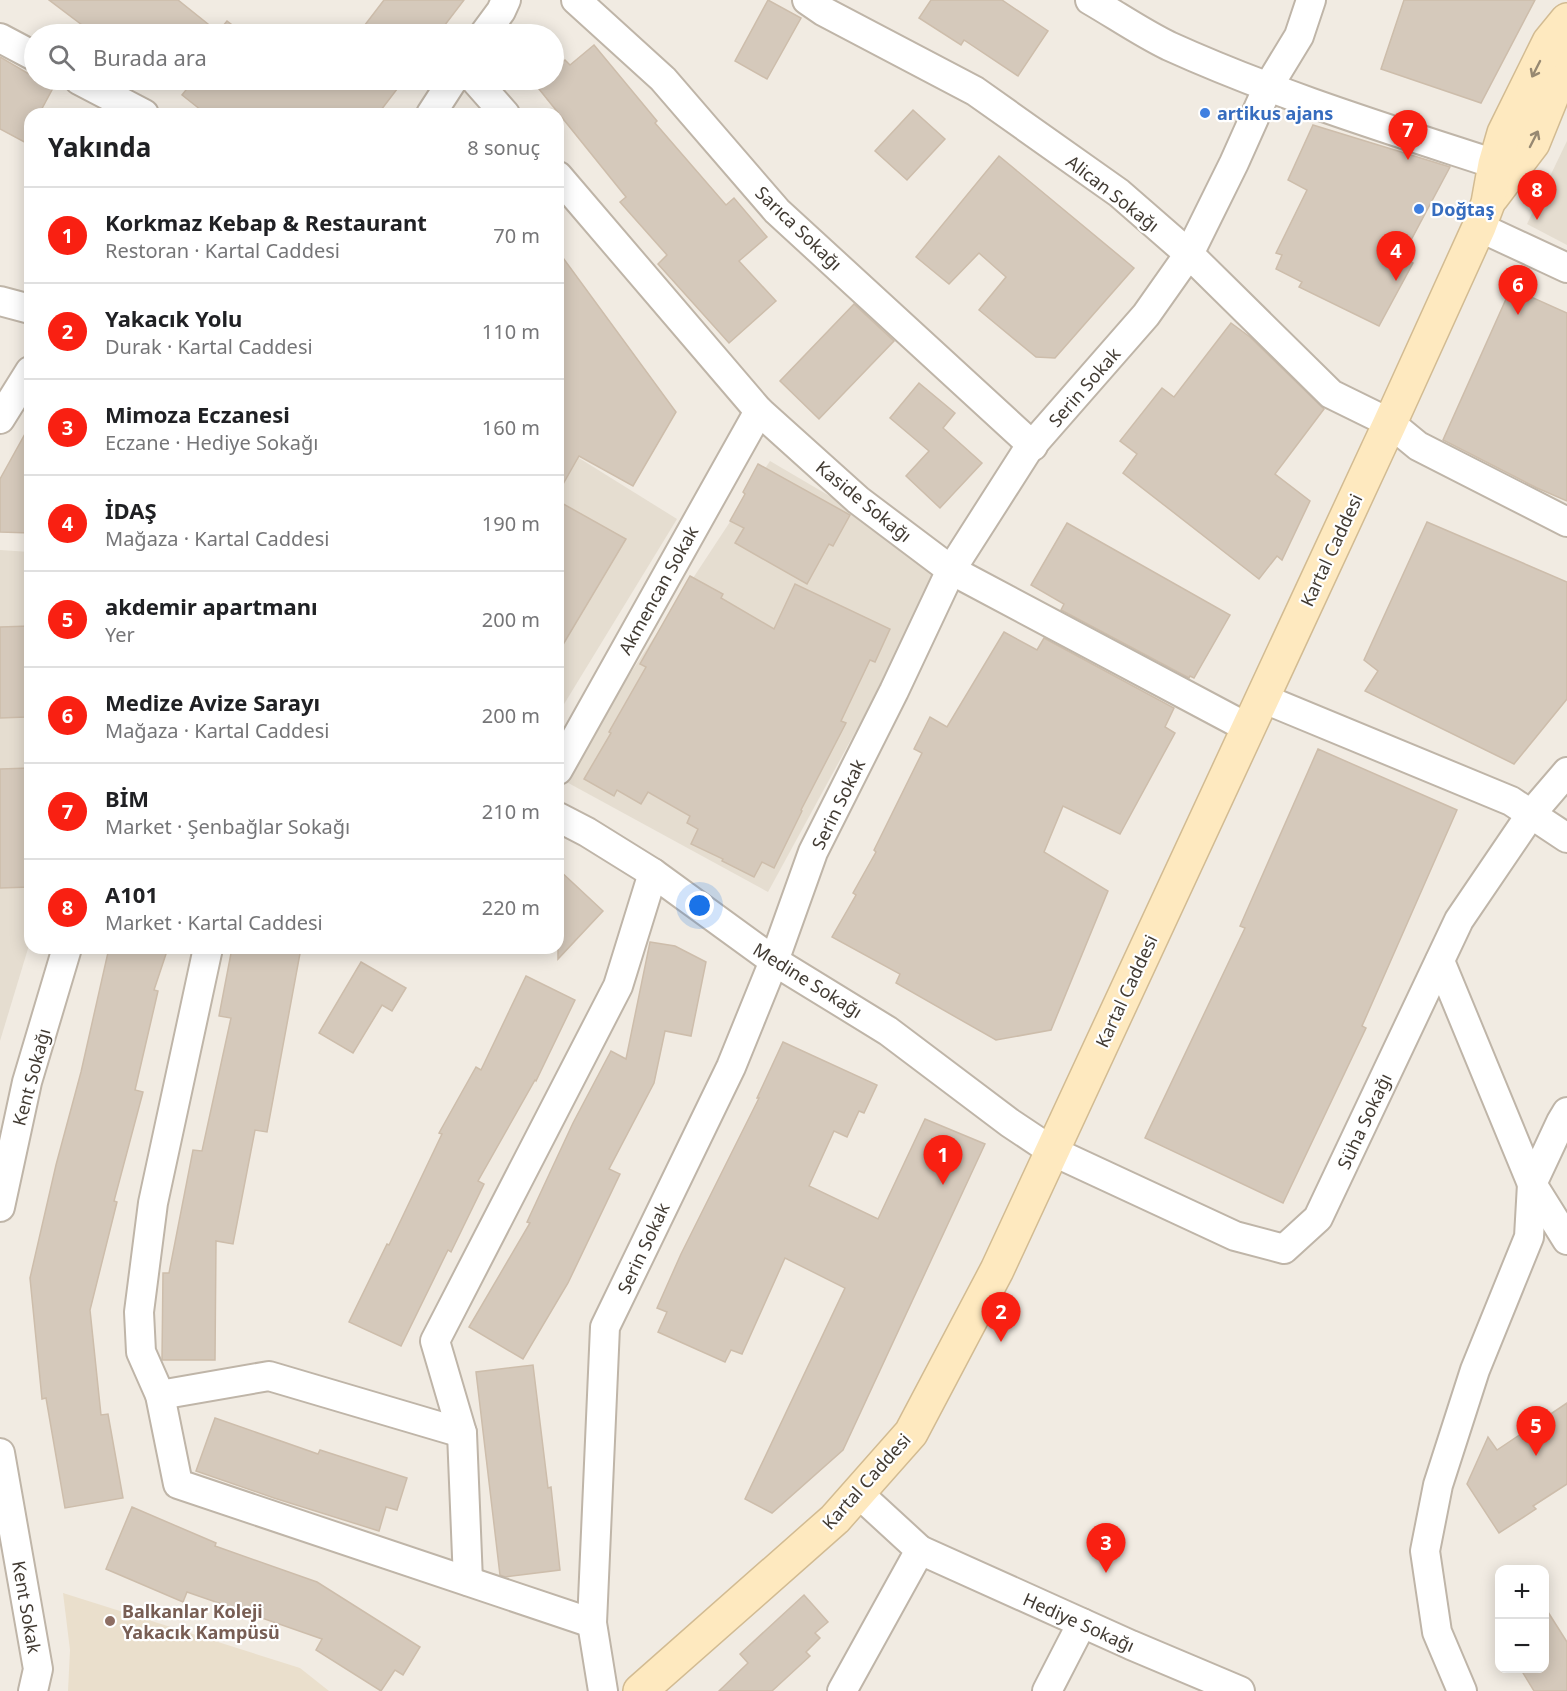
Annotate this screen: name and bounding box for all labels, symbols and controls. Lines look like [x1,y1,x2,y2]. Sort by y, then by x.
search box [24,24,564,90]
icon: search [45,41,78,74]
text: Burada ara [93,42,207,72]
one-way arrow [1529,60,1541,78]
place label: artikus ajans [1217,101,1333,125]
marker: artikus ajans [1198,106,1212,120]
pin: 7 [1388,110,1428,160]
text: Yakında [48,129,151,165]
one-way arrow [1528,130,1540,148]
text: 8 sonuç [467,134,540,161]
street label: Alican Sokağı [1062,149,1164,237]
pin: 8 [1518,170,1556,220]
street label: Sarıca Sokağı [750,181,848,275]
place label: Doğtaş [1431,197,1494,221]
marker: Doğtaş [1412,202,1426,216]
text: Korkmaz Kebap & Restaurant [105,207,427,237]
text: 1 [62,222,73,249]
text: 70 m [493,222,540,249]
pin: 4 [1376,232,1416,281]
text: Restoran · Kartal Caddesi [105,237,340,264]
pin: 6 [1498,266,1538,315]
text: Yakacık Yolu [105,303,242,333]
text: 2 [62,318,73,345]
text: 110 m [482,318,540,345]
text: Durak · Kartal Caddesi [105,333,313,360]
street label: Serin Sokak [1043,342,1125,432]
text: Mimoza Eczanesi [105,399,290,429]
text: 3 [62,414,73,441]
text: 160 m [482,414,540,441]
text: Eczane · Hediye Sokağı [105,429,318,456]
street label: Kaside Sokağı [811,455,917,547]
street label: Kartal Caddesi [1294,490,1368,610]
text: İDAŞ [105,495,157,525]
text: 4 [62,510,73,537]
text: 190 m [482,510,540,537]
street label: Akmencan Sokak [613,521,704,659]
text: Mağaza · Kartal Caddesi [105,525,329,552]
text: akdemir apartmanı [105,591,318,621]
text: 5 [62,606,73,633]
text: 200 m [482,606,540,633]
text: Yer [105,621,135,648]
text: Medize Avize Sarayı [105,687,320,717]
text: 6 [62,702,73,729]
text: 200 m [482,702,540,729]
text: Mağaza · Kartal Caddesi [105,717,329,744]
street label: Serin Sokak [806,754,870,853]
text: BİM [105,783,149,813]
text: 7 [62,798,73,825]
text: 210 m [482,798,540,825]
text: Market · Şenbağlar Sokağı [105,813,350,840]
text: A101 [105,879,158,909]
your location [685,891,714,920]
text: 8 [62,894,73,921]
text: 220 m [482,894,540,921]
text: Market · Kartal Caddesi [105,909,323,936]
street label: Kartal Caddesi [1089,931,1163,1051]
street label: Medine Sokağı [749,937,867,1023]
street label: Kent Sokağı [6,1026,56,1128]
street label: Süha Sokağı [1331,1069,1397,1173]
pin: 1 [924,1136,962,1185]
street label: Serin Sokak [611,1198,675,1297]
pin: 2 [982,1292,1020,1342]
pin: 5 [1516,1406,1556,1456]
street label: Kartal Caddesi [816,1428,916,1534]
pin: 3 [1086,1524,1126,1573]
street label: Kent Sokak [7,1559,47,1656]
map controls [1495,1565,1549,1673]
button: + [1495,1565,1549,1619]
street label: Hediye Sokağı [1020,1587,1138,1657]
place label: Balkanlar Koleji Yakacık Kampüsü [122,1599,280,1644]
marker: Balkanlar Koleji Yakacık Kampüsü [103,1614,117,1628]
button: − [1495,1619,1549,1673]

